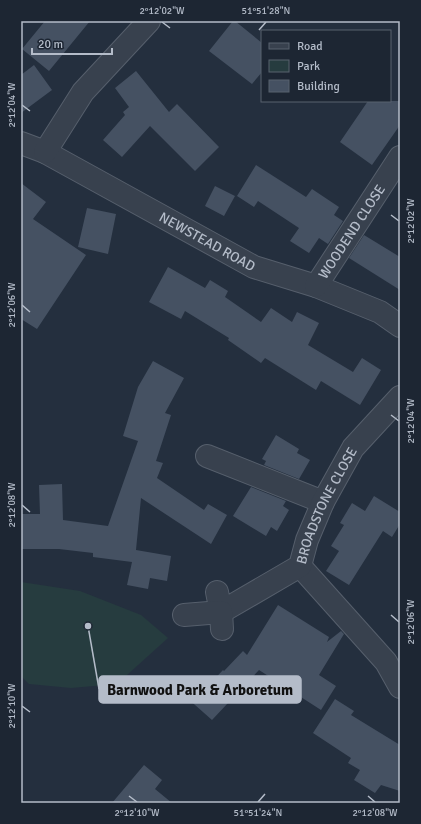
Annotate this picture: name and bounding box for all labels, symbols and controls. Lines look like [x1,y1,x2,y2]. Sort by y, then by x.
text: 2°12'02"W [139,5,185,17]
text: 51°51'28"N [242,5,290,17]
scale bar [32,30,112,56]
legend [261,30,391,102]
text: 20 m [38,37,63,52]
text: Road [297,39,323,54]
text: Park [297,59,320,74]
text: Building [297,79,340,94]
text: 2°12'04"W [6,82,18,128]
street label: WOODEND CLOSE [315,181,388,282]
text: 2°12'02"W [405,198,417,244]
street label: NEWSTEAD ROAD [156,208,258,275]
text: 2°12'06"W [6,282,18,328]
text: 2°12'04"W [405,398,417,444]
street label: BROADSTONE CLOSE [292,444,360,566]
text: 2°12'08"W [6,482,18,528]
text: 2°12'06"W [405,599,417,645]
callout: Barnwood Park & Arboretum [99,676,301,703]
text: Barnwood Park & Arboretum [107,681,293,699]
text: 2°12'10"W [6,683,18,729]
text: 2°12'10"W [114,807,160,819]
text: 51°51'24"N [234,807,282,819]
text: 2°12'08"W [352,807,398,819]

